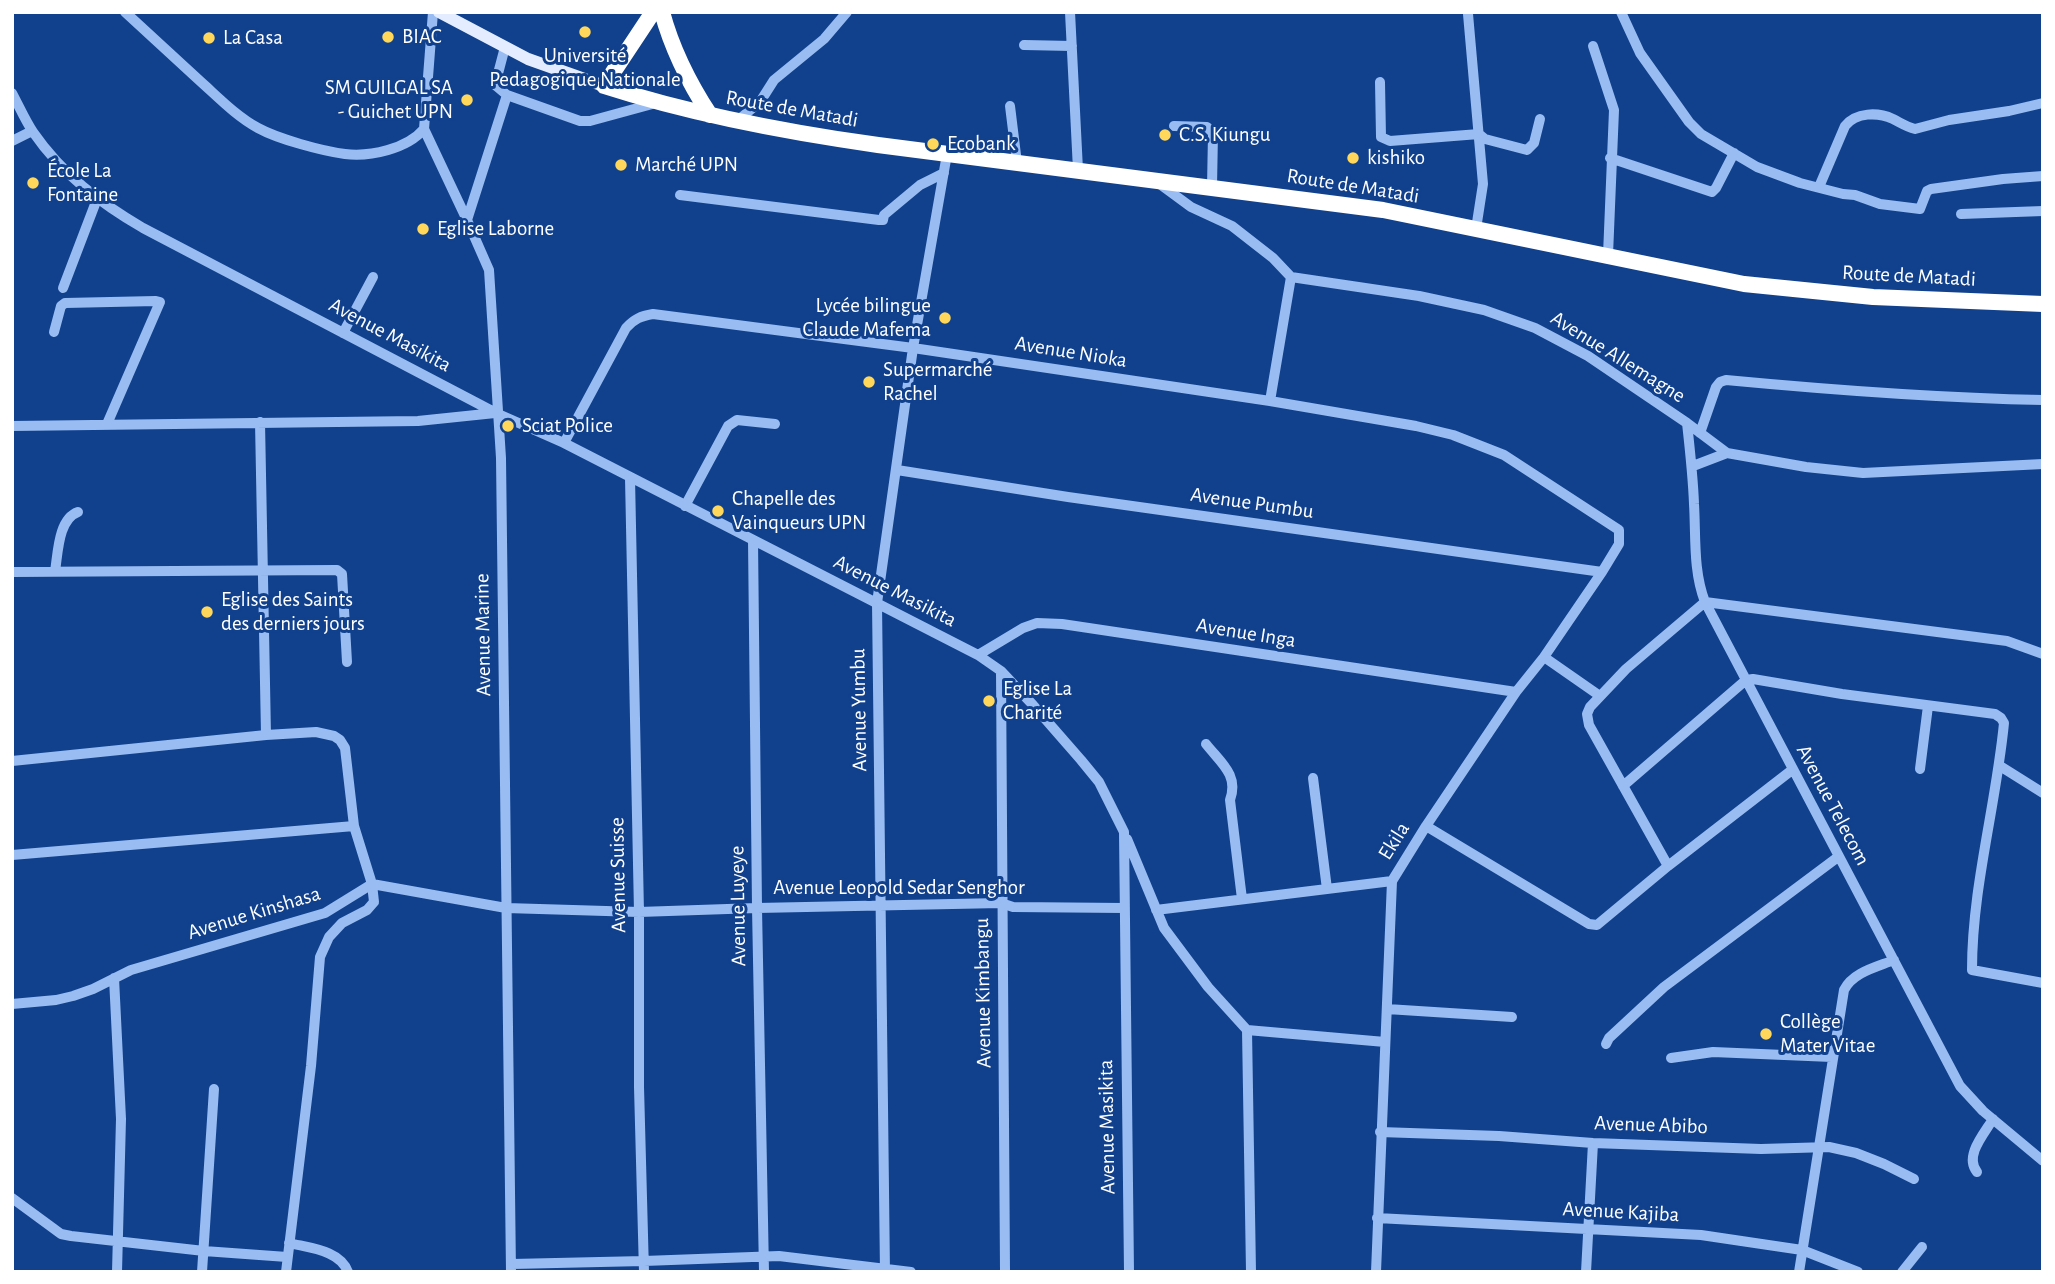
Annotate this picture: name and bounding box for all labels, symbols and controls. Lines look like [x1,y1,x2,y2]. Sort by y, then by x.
place label: BIAC [402,24,442,50]
marker: Université Pedagogique Nationale [577,24,593,40]
place label: La Casa [223,25,283,51]
marker: BIAC [380,29,396,45]
marker: La Casa [201,30,217,46]
place label: Université Pedagogique Nationale [489,43,681,93]
place label: SM GUILGAL SA - Guichet UPN [325,75,453,125]
street label: Route de Matadi [724,85,860,133]
marker: SM GUILGAL SA - Guichet UPN [459,92,475,108]
place label: C.S. Kiungu [1179,122,1270,148]
marker: C.S. Kiungu [1157,127,1173,143]
place label: Ecobank [947,131,1016,157]
marker: Ecobank [925,136,941,152]
place label: kishiko [1367,145,1425,171]
marker: kishiko [1345,150,1361,166]
place label: Marché UPN [635,152,738,178]
marker: Marché UPN [613,157,629,173]
place label: École La Fontaine [47,158,118,208]
street label: Route de Matadi [1285,163,1421,209]
marker: École La Fontaine [25,175,41,191]
place label: Eglise Laborne [437,216,554,242]
marker: Eglise Laborne [415,221,431,237]
street label: Route de Matadi [1841,260,1977,292]
street label: Avenue Masikita [325,292,455,378]
place label: Lycée bilingue Claude Mafema [802,293,931,343]
street label: Avenue Allemagne [1546,305,1690,409]
marker: Lycée bilingue Claude Mafema [937,310,953,326]
street label: Avenue Nioka [1013,331,1129,373]
place label: Supermarché Rachel [883,357,993,407]
marker: Supermarché Rachel [861,374,877,390]
place label: Sciat Police [522,413,613,439]
marker: Sciat Police [500,418,516,434]
street label: Avenue Pumbu [1189,482,1315,524]
place label: Chapelle des Vainqueurs UPN [732,486,866,536]
marker: Chapelle des Vainqueurs UPN [710,503,726,519]
street label: Avenue Masikita [829,549,961,633]
street label: Avenue Marine [469,573,497,697]
place label: Eglise des Saints des derniers jours [221,587,365,637]
marker: Eglise des Saints des derniers jours [199,604,215,620]
street label: Avenue Inga [1194,613,1298,653]
street label: Avenue Yumbu [845,648,873,772]
place label: Eglise La Charité [1003,676,1072,726]
marker: Eglise La Charité [981,693,997,709]
street label: Avenue Telecom [1791,740,1875,870]
street label: Avenue Suisse [604,817,632,933]
street label: Ekila [1373,818,1415,864]
street label: Avenue Luyeye [724,846,752,966]
street label: Avenue Leopold Sedar Senghor [773,875,1025,901]
street label: Avenue Kinshasa [184,881,324,945]
street label: Avenue Kimbangu [969,918,997,1068]
place label: Collège Mater Vitae [1780,1009,1875,1059]
marker: Collège Mater Vitae [1758,1026,1774,1042]
street label: Avenue Masikita [1093,1059,1121,1195]
street label: Avenue Abibo [1594,1110,1708,1140]
street label: Avenue Kajiba [1562,1196,1680,1228]

